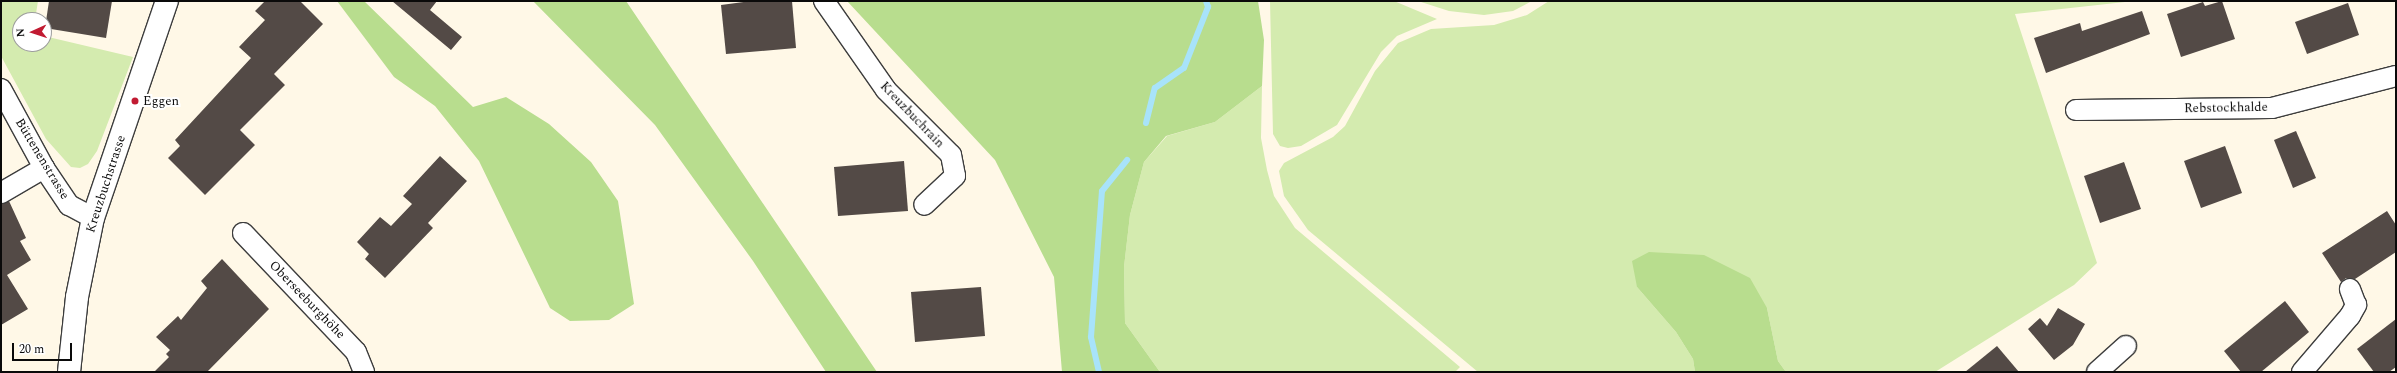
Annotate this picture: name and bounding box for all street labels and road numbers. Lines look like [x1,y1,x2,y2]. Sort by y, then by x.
street label: Kreuzbuchrain [877,79,947,151]
street label: Rebstockhalde [2184,99,2268,117]
street label: Büttenenstrasse [12,116,72,202]
street label: Kreuzbuchstrasse [83,133,129,235]
street label: Oberseeburghöhe [266,258,348,342]

